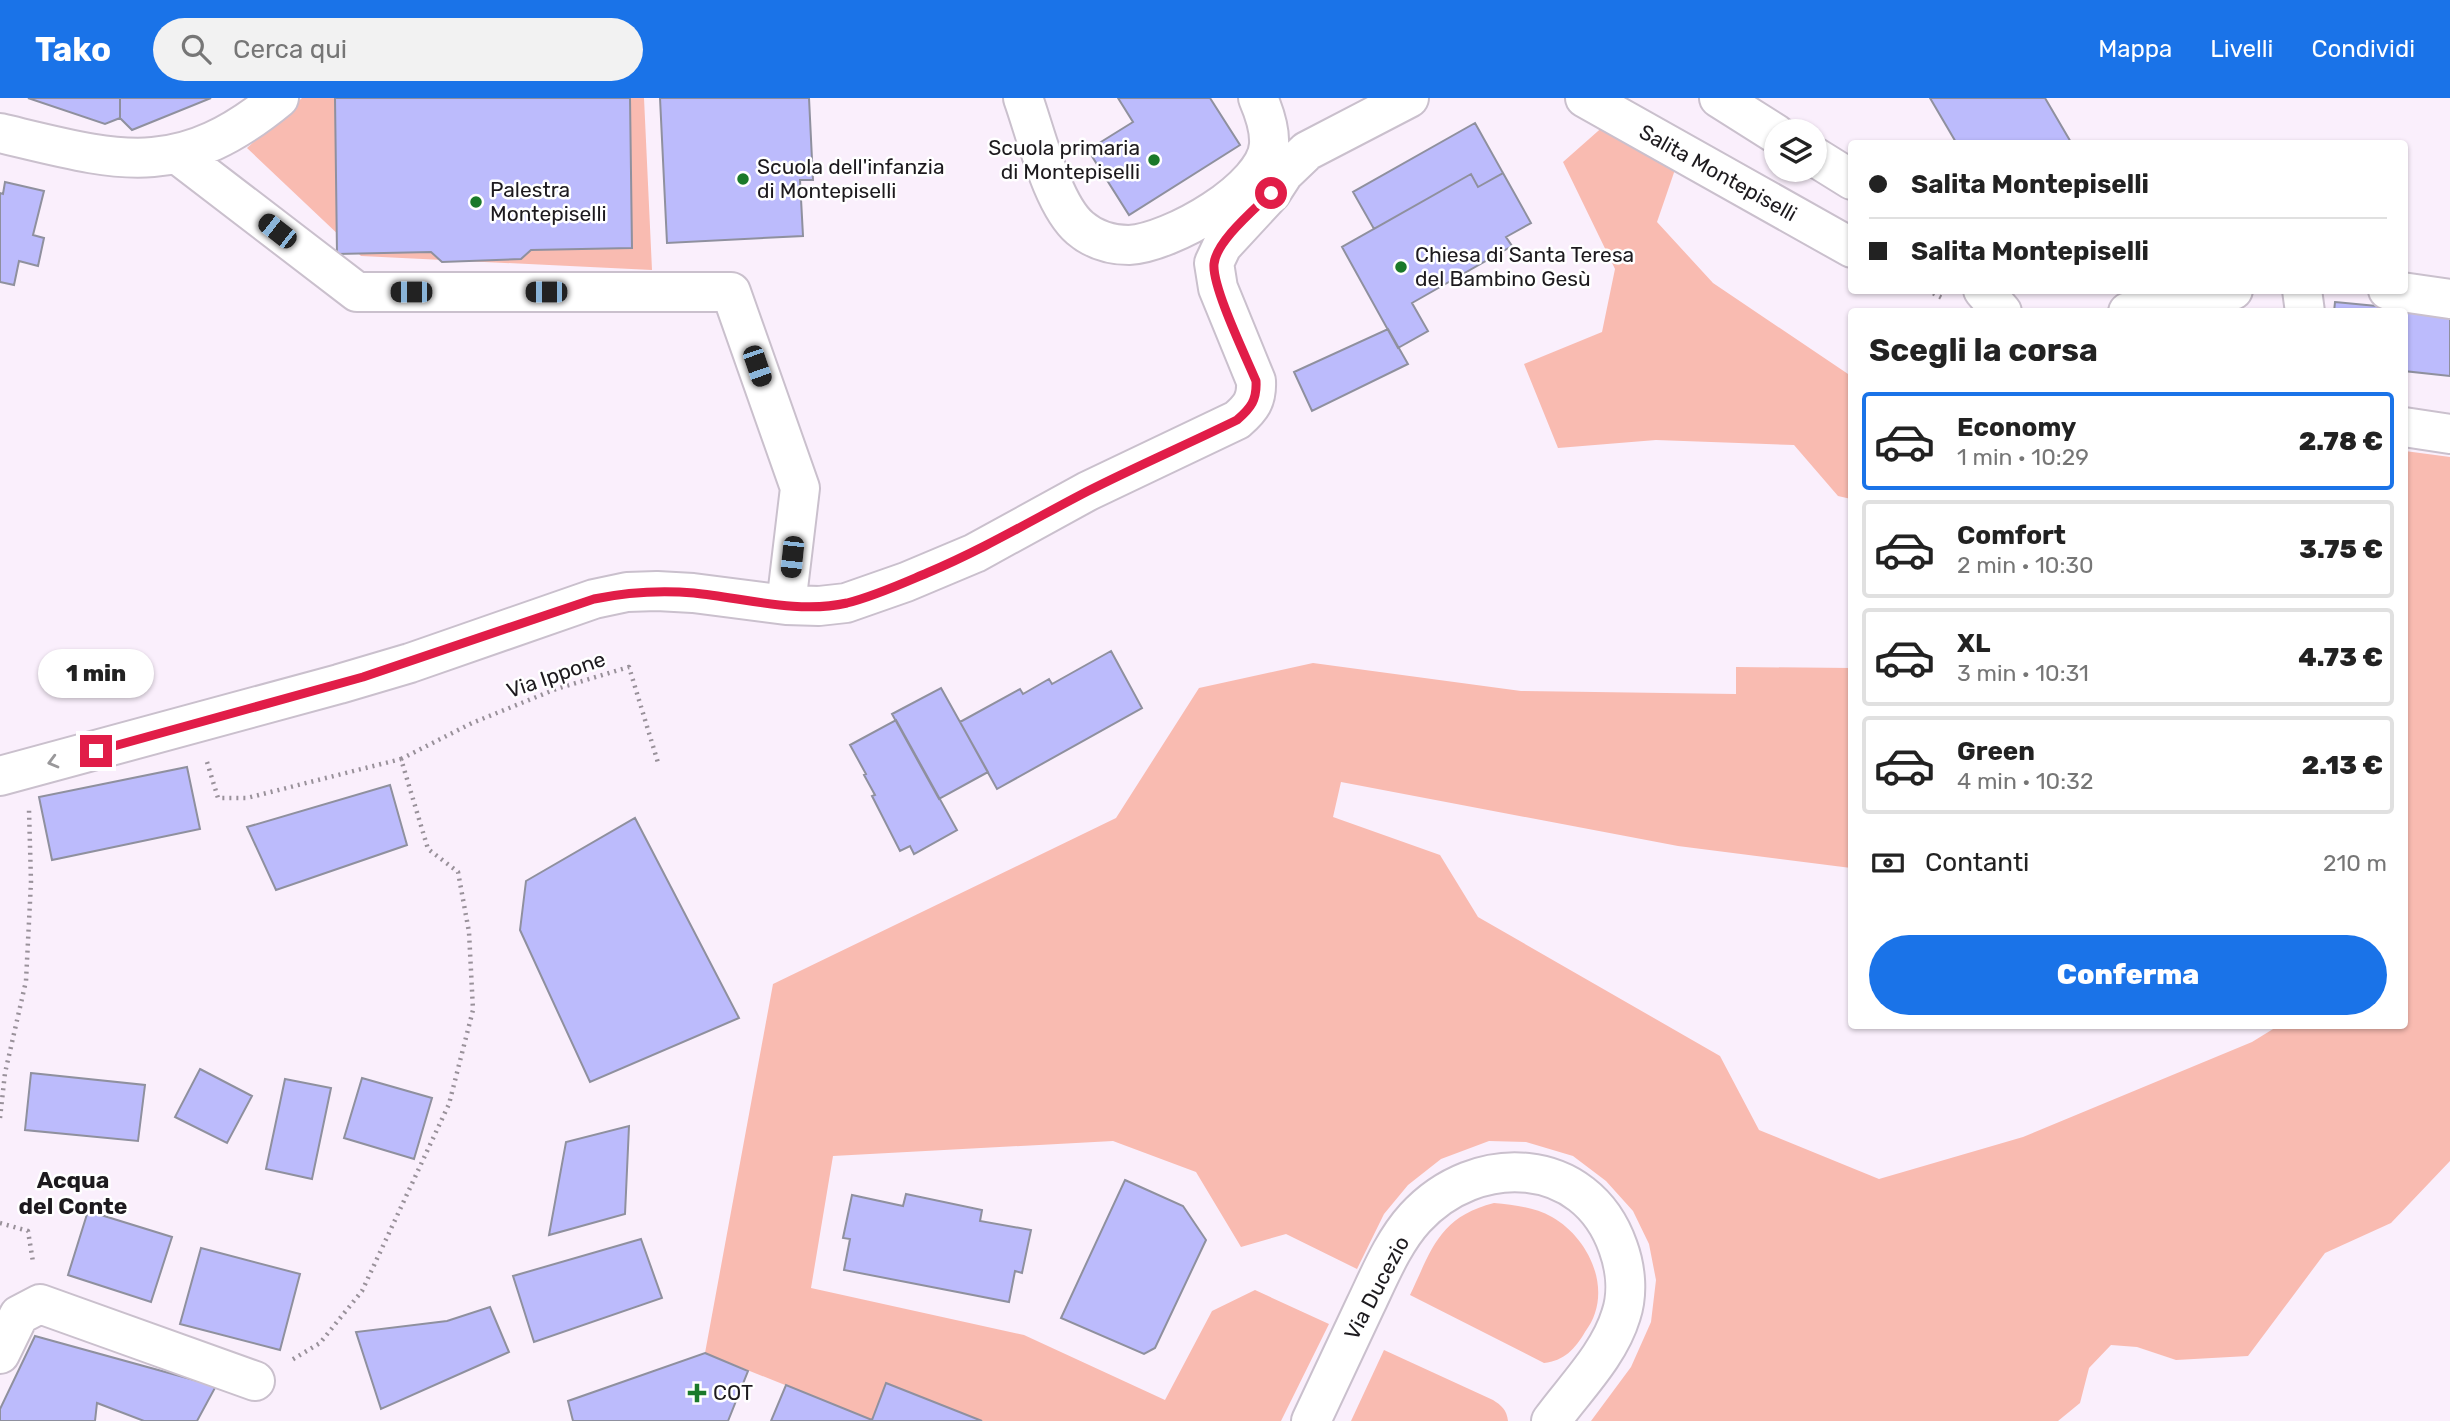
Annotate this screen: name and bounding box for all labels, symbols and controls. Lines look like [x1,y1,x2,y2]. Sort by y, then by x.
search box [153,18,643,81]
text: Tako [35,30,111,69]
icon: search [177,30,215,68]
text: Cerca qui [233,34,347,65]
text: Mappa [2098,35,2172,63]
text: Livelli [2210,35,2273,63]
text: Condividi [2311,35,2415,63]
street label: Salita Montepiselli [1635,119,1801,226]
map controls [1764,119,1827,182]
button: layers [1764,119,1827,182]
place label: Scuola primaria di Montepiselli [988,135,1140,184]
marker: Scuola primaria di Montepiselli [1146,152,1162,168]
place label: Scuola dell'infanzia di Montepiselli [757,154,944,203]
text: Salita Montepiselli [1911,169,2149,200]
marker: Scuola dell'infanzia di Montepiselli [735,171,751,187]
place label: Palestra Montepiselli [490,177,607,226]
route start [1255,177,1287,209]
marker: Palestra Montepiselli [468,194,484,210]
car [254,210,301,252]
text: Salita Montepiselli [1911,236,2149,267]
place label: Chiesa di Santa Teresa del Bambino Gesù [1415,242,1634,291]
marker: Chiesa di Santa Teresa del Bambino Gesù [1393,259,1409,275]
car [391,282,433,303]
car [526,282,568,303]
text: Scegli la corsa [1869,331,2098,369]
car [741,343,774,389]
icon: car [1873,410,1936,473]
text: Economy [1957,412,2076,443]
text: 2.78 € [2299,426,2383,457]
text: 1 min · 10:29 [1957,443,2089,471]
icon: car [1873,518,1936,581]
text: Comfort [1957,520,2066,551]
text: 3.75 € [2299,534,2383,565]
car [780,535,805,579]
text: 2 min · 10:30 [1957,551,2094,579]
icon: car [1873,626,1936,689]
text: XL [1957,628,1990,659]
text: 4.73 € [2298,642,2383,673]
street label: Via Ippone [503,646,609,703]
callout: 1 min [38,650,154,698]
text: 1 min [66,659,126,687]
text: 3 min · 10:31 [1957,659,2089,687]
icon: car [1873,734,1936,797]
route end [80,735,112,767]
text: Green [1957,736,2035,767]
text: 2.13 € [2302,750,2383,781]
one-way arrow [47,754,59,768]
text: 4 min · 10:32 [1957,767,2093,795]
icon: cash [1869,844,1907,882]
text: Contanti [1925,847,2029,878]
text: 210 m [2323,849,2387,877]
button: Conferma [1869,935,2387,1015]
district label: Acqua del Conte [19,1166,127,1220]
street label: Via Ducezio [1339,1232,1414,1344]
place label: COT [713,1380,753,1405]
marker: COT [687,1383,707,1403]

